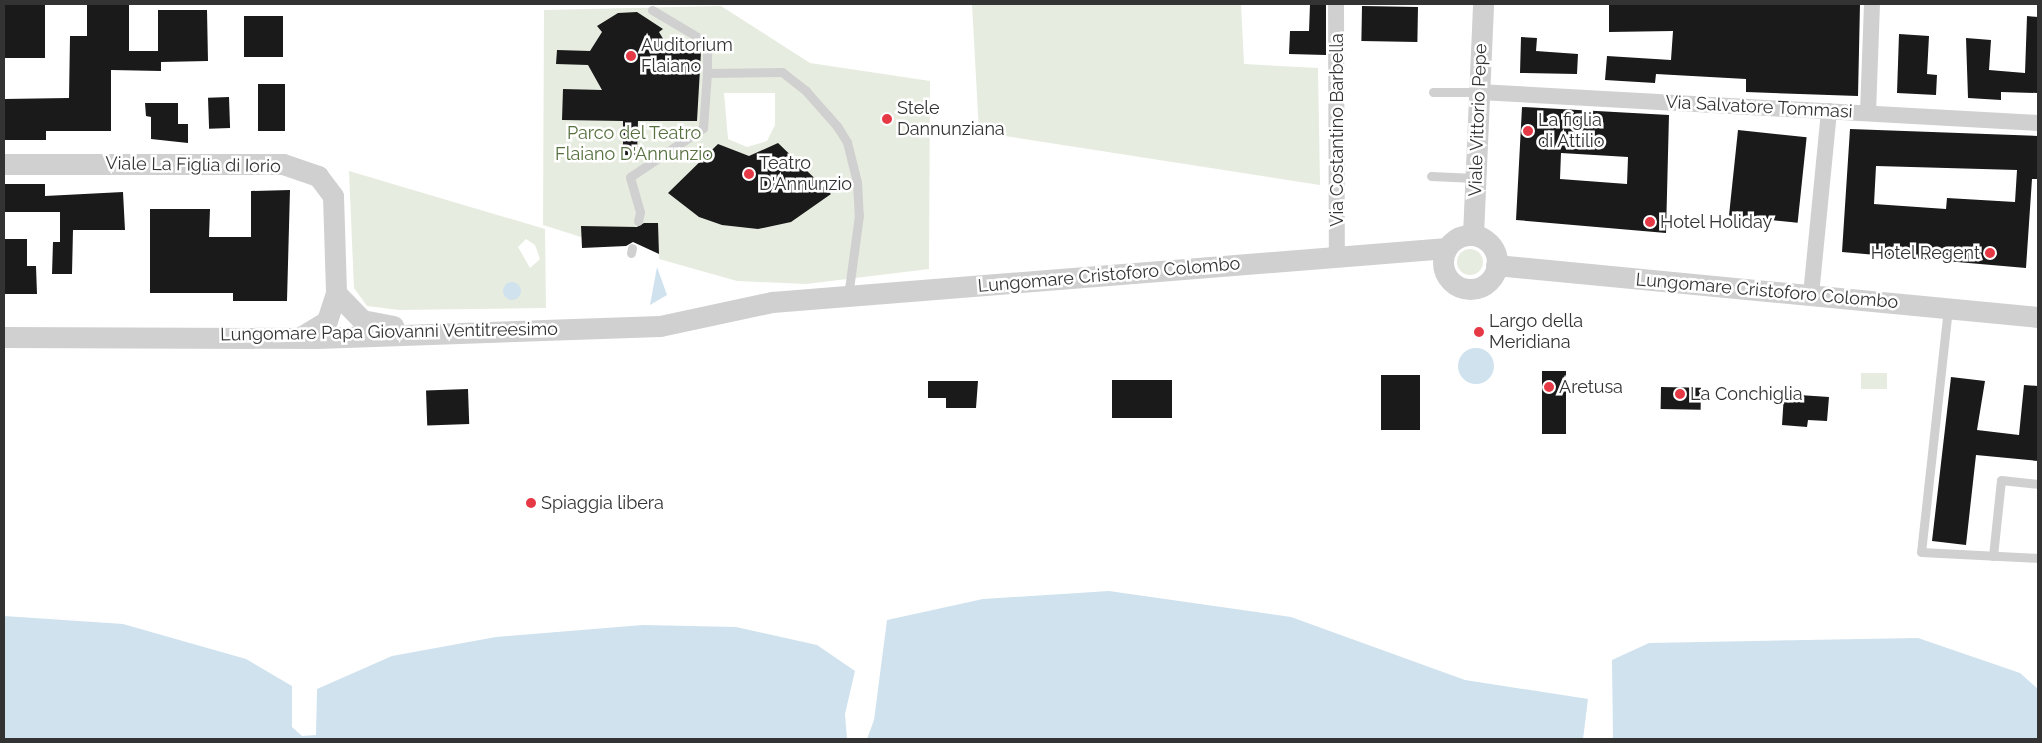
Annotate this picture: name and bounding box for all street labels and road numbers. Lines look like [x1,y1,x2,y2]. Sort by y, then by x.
street label: Via Costantino Barbella [1326,33,1348,227]
street label: Viale Vittorio Pepe [1465,43,1491,197]
street label: Via Salvatore Tommasi [1665,91,1853,123]
street label: Viale La Figlia di Iorio [105,153,281,177]
street label: Lungomare Cristoforo Colombo [977,253,1241,297]
street label: Lungomare Cristoforo Colombo [1635,269,1899,313]
street label: Lungomare Papa Giovanni Ventitreesimo [220,318,558,346]

